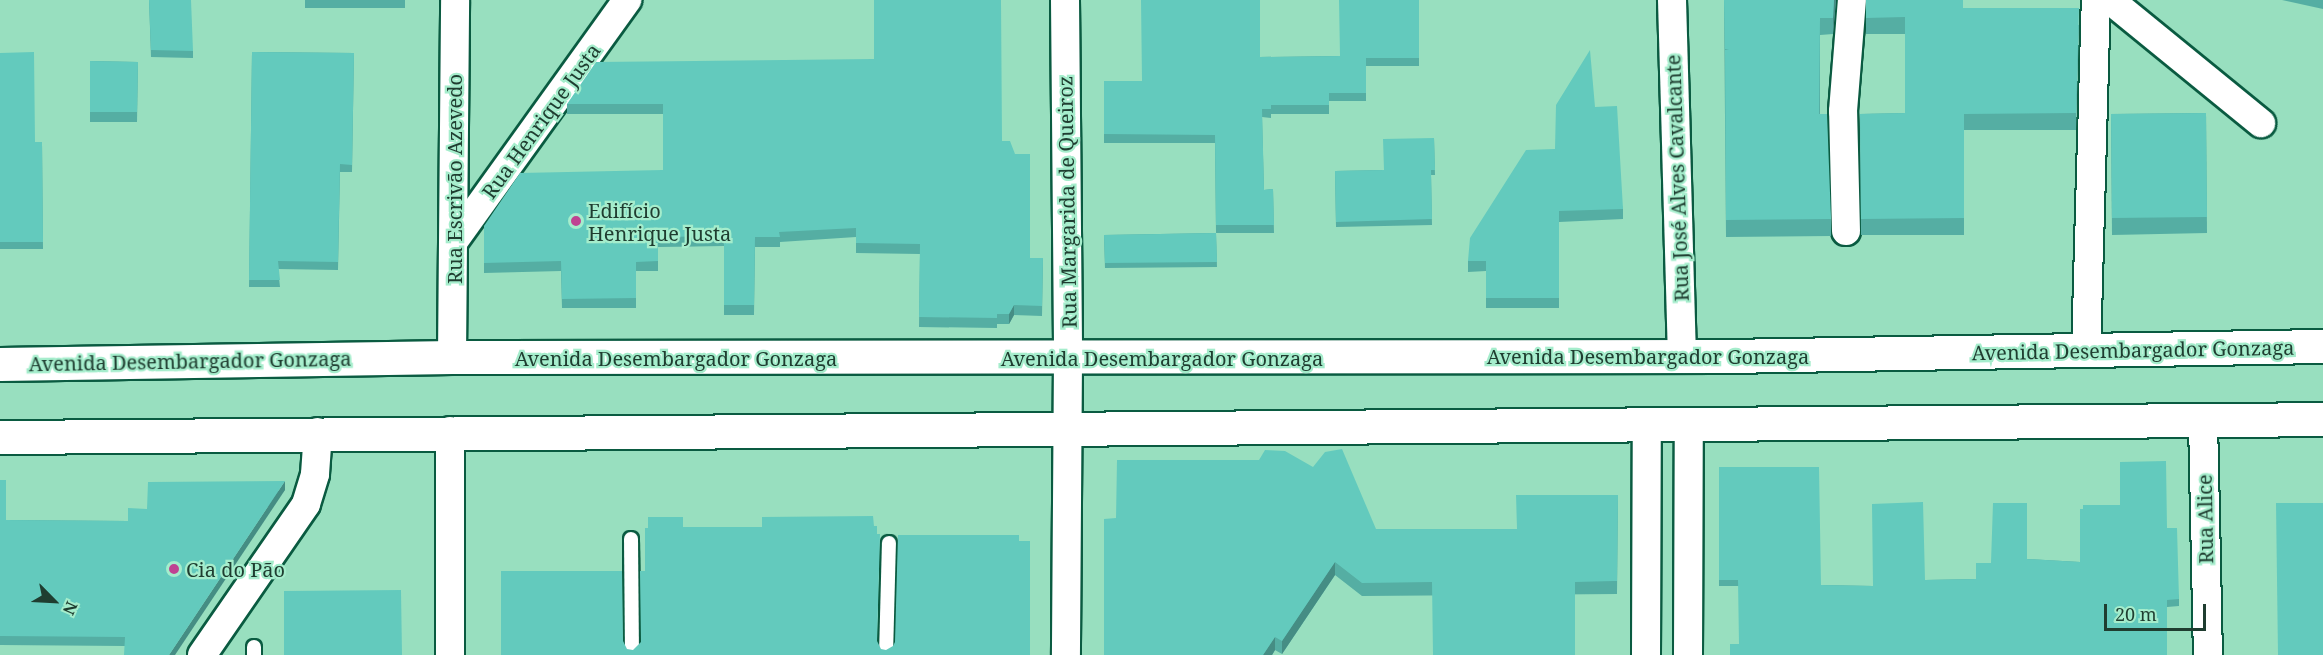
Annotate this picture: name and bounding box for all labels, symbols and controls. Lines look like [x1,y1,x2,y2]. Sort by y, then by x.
street label: Rua Henrique Justa [477,39,605,203]
street label: Rua José Alves Cavalcante [1661,54,1693,302]
street label: Rua Escrivão Azevedo [442,74,466,284]
street label: Rua Margarida de Queiroz [1053,76,1081,328]
place label: Edifício Henrique Justa [588,198,731,245]
marker: Edifício Henrique Justa [569,214,583,228]
street label: Avenida Desembargador Gonzaga [1971,335,2295,365]
street label: Avenida Desembargador Gonzaga [1487,344,1809,368]
street label: Avenida Desembargador Gonzaga [28,346,352,376]
street label: Avenida Desembargador Gonzaga [515,346,837,370]
street label: Avenida Desembargador Gonzaga [1001,346,1323,370]
street label: Rua Alice [2192,474,2218,564]
place label: Cia do Pão [186,557,285,581]
marker: Cia do Pão [167,562,181,576]
north arrow [24,571,84,631]
scale bar [2107,592,2209,630]
text: N [58,598,83,619]
text: 20 m [2115,602,2157,626]

